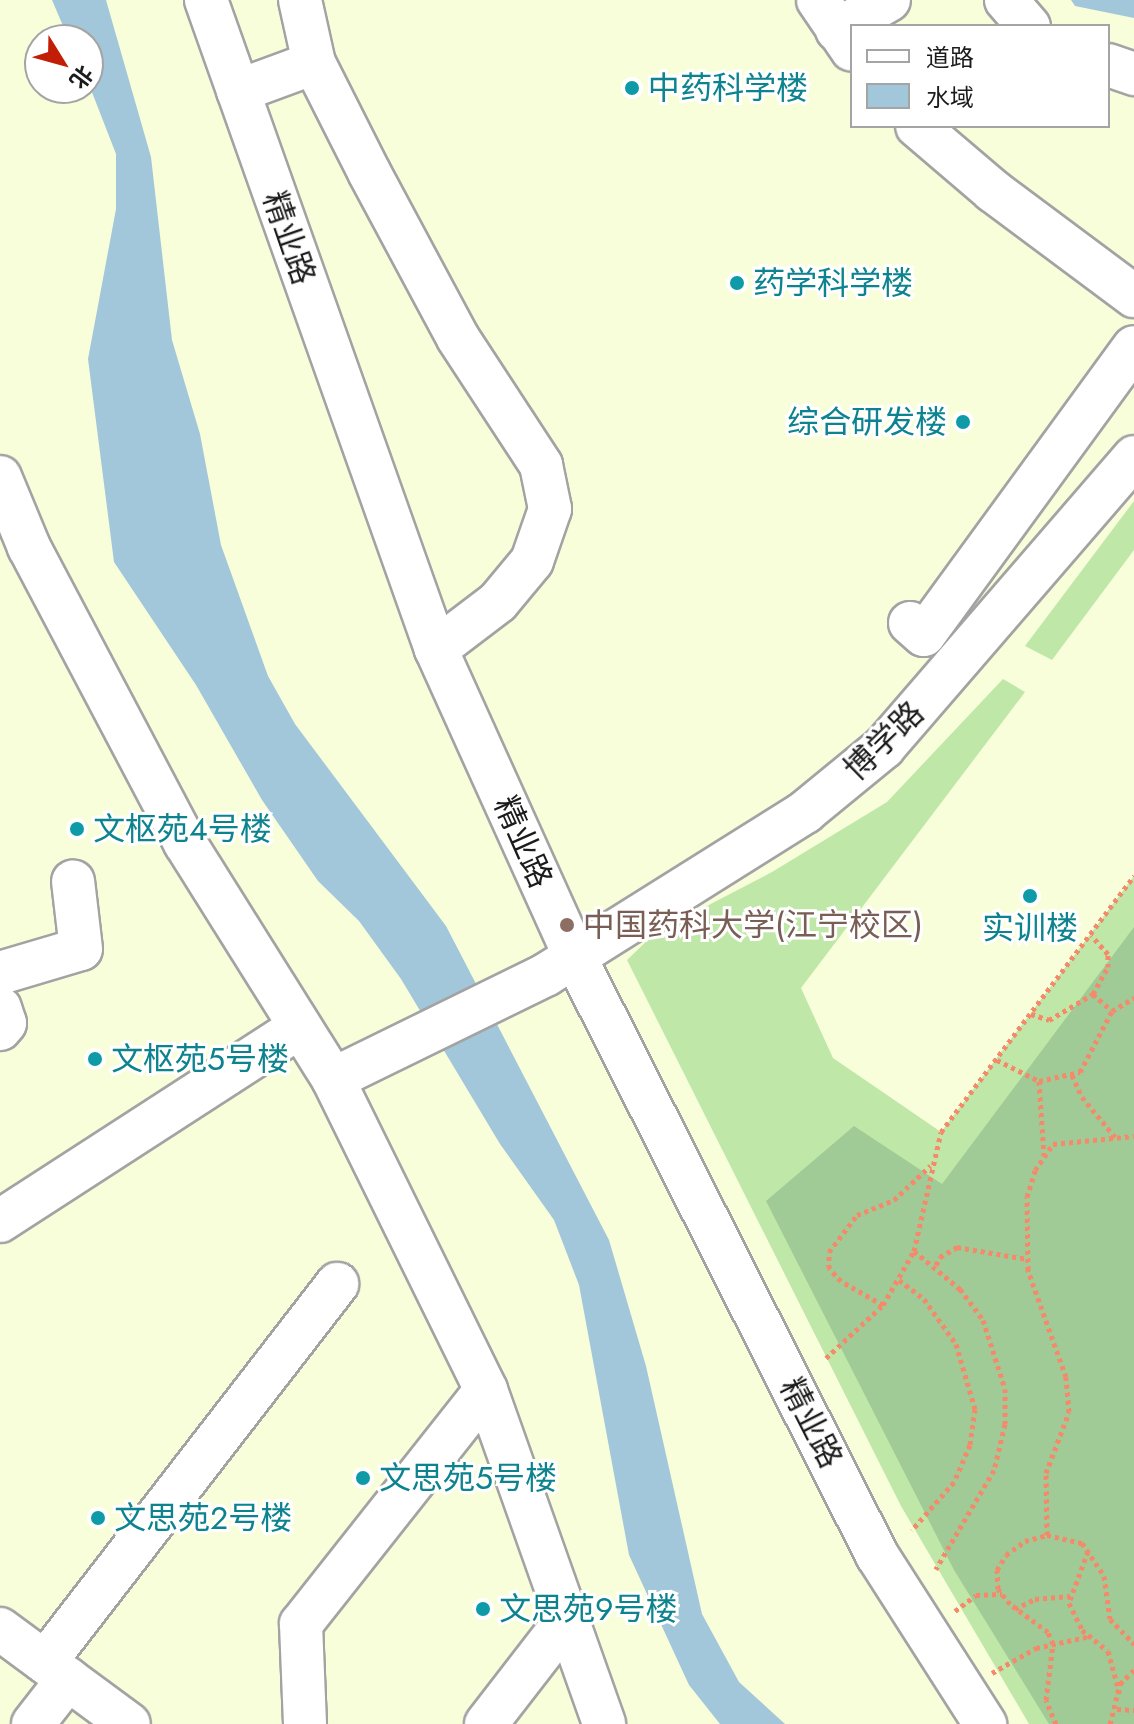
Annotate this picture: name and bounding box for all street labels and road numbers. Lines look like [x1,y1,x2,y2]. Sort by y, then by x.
street label: 精业路 [255,186,323,290]
street label: 博学路 [836,694,932,788]
street label: 精业路 [486,790,560,894]
street label: 精业路 [772,1372,850,1474]

